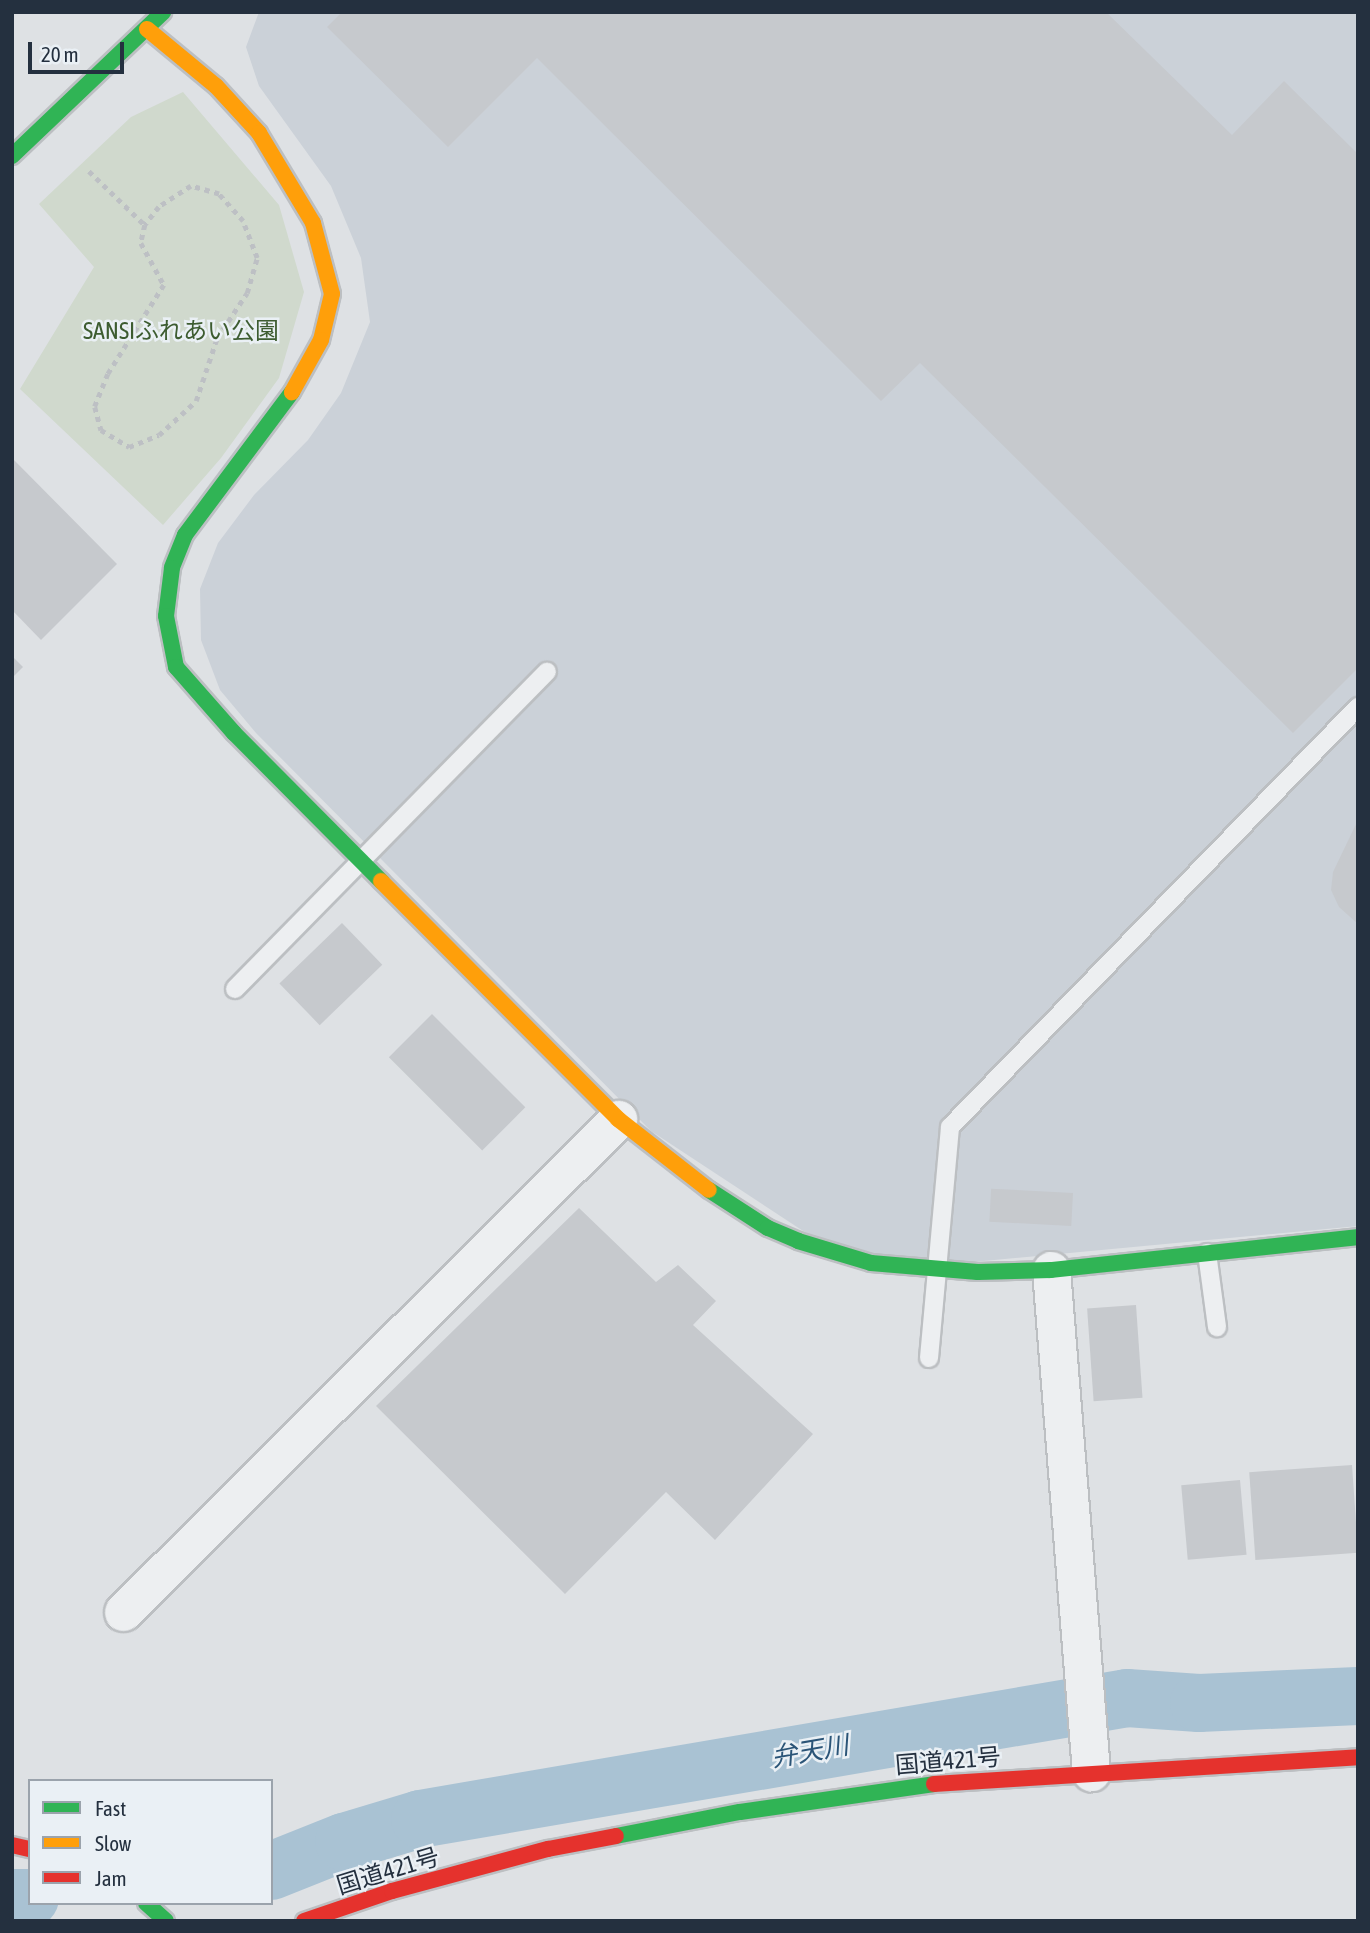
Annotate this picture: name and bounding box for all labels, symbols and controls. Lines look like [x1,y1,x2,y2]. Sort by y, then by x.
scale bar [32,28,128,72]
text: 20 m [41,42,79,66]
park label: SANSIふれあい公園 [83,317,279,345]
water label: 弁天川 [769,1730,851,1774]
street label: 国道421号 [894,1742,1002,1780]
legend [28,1779,273,1905]
text: Fast [95,1796,126,1820]
text: Slow [95,1831,131,1855]
street label: 国道421号 [333,1842,443,1900]
text: Jam [95,1866,127,1890]

